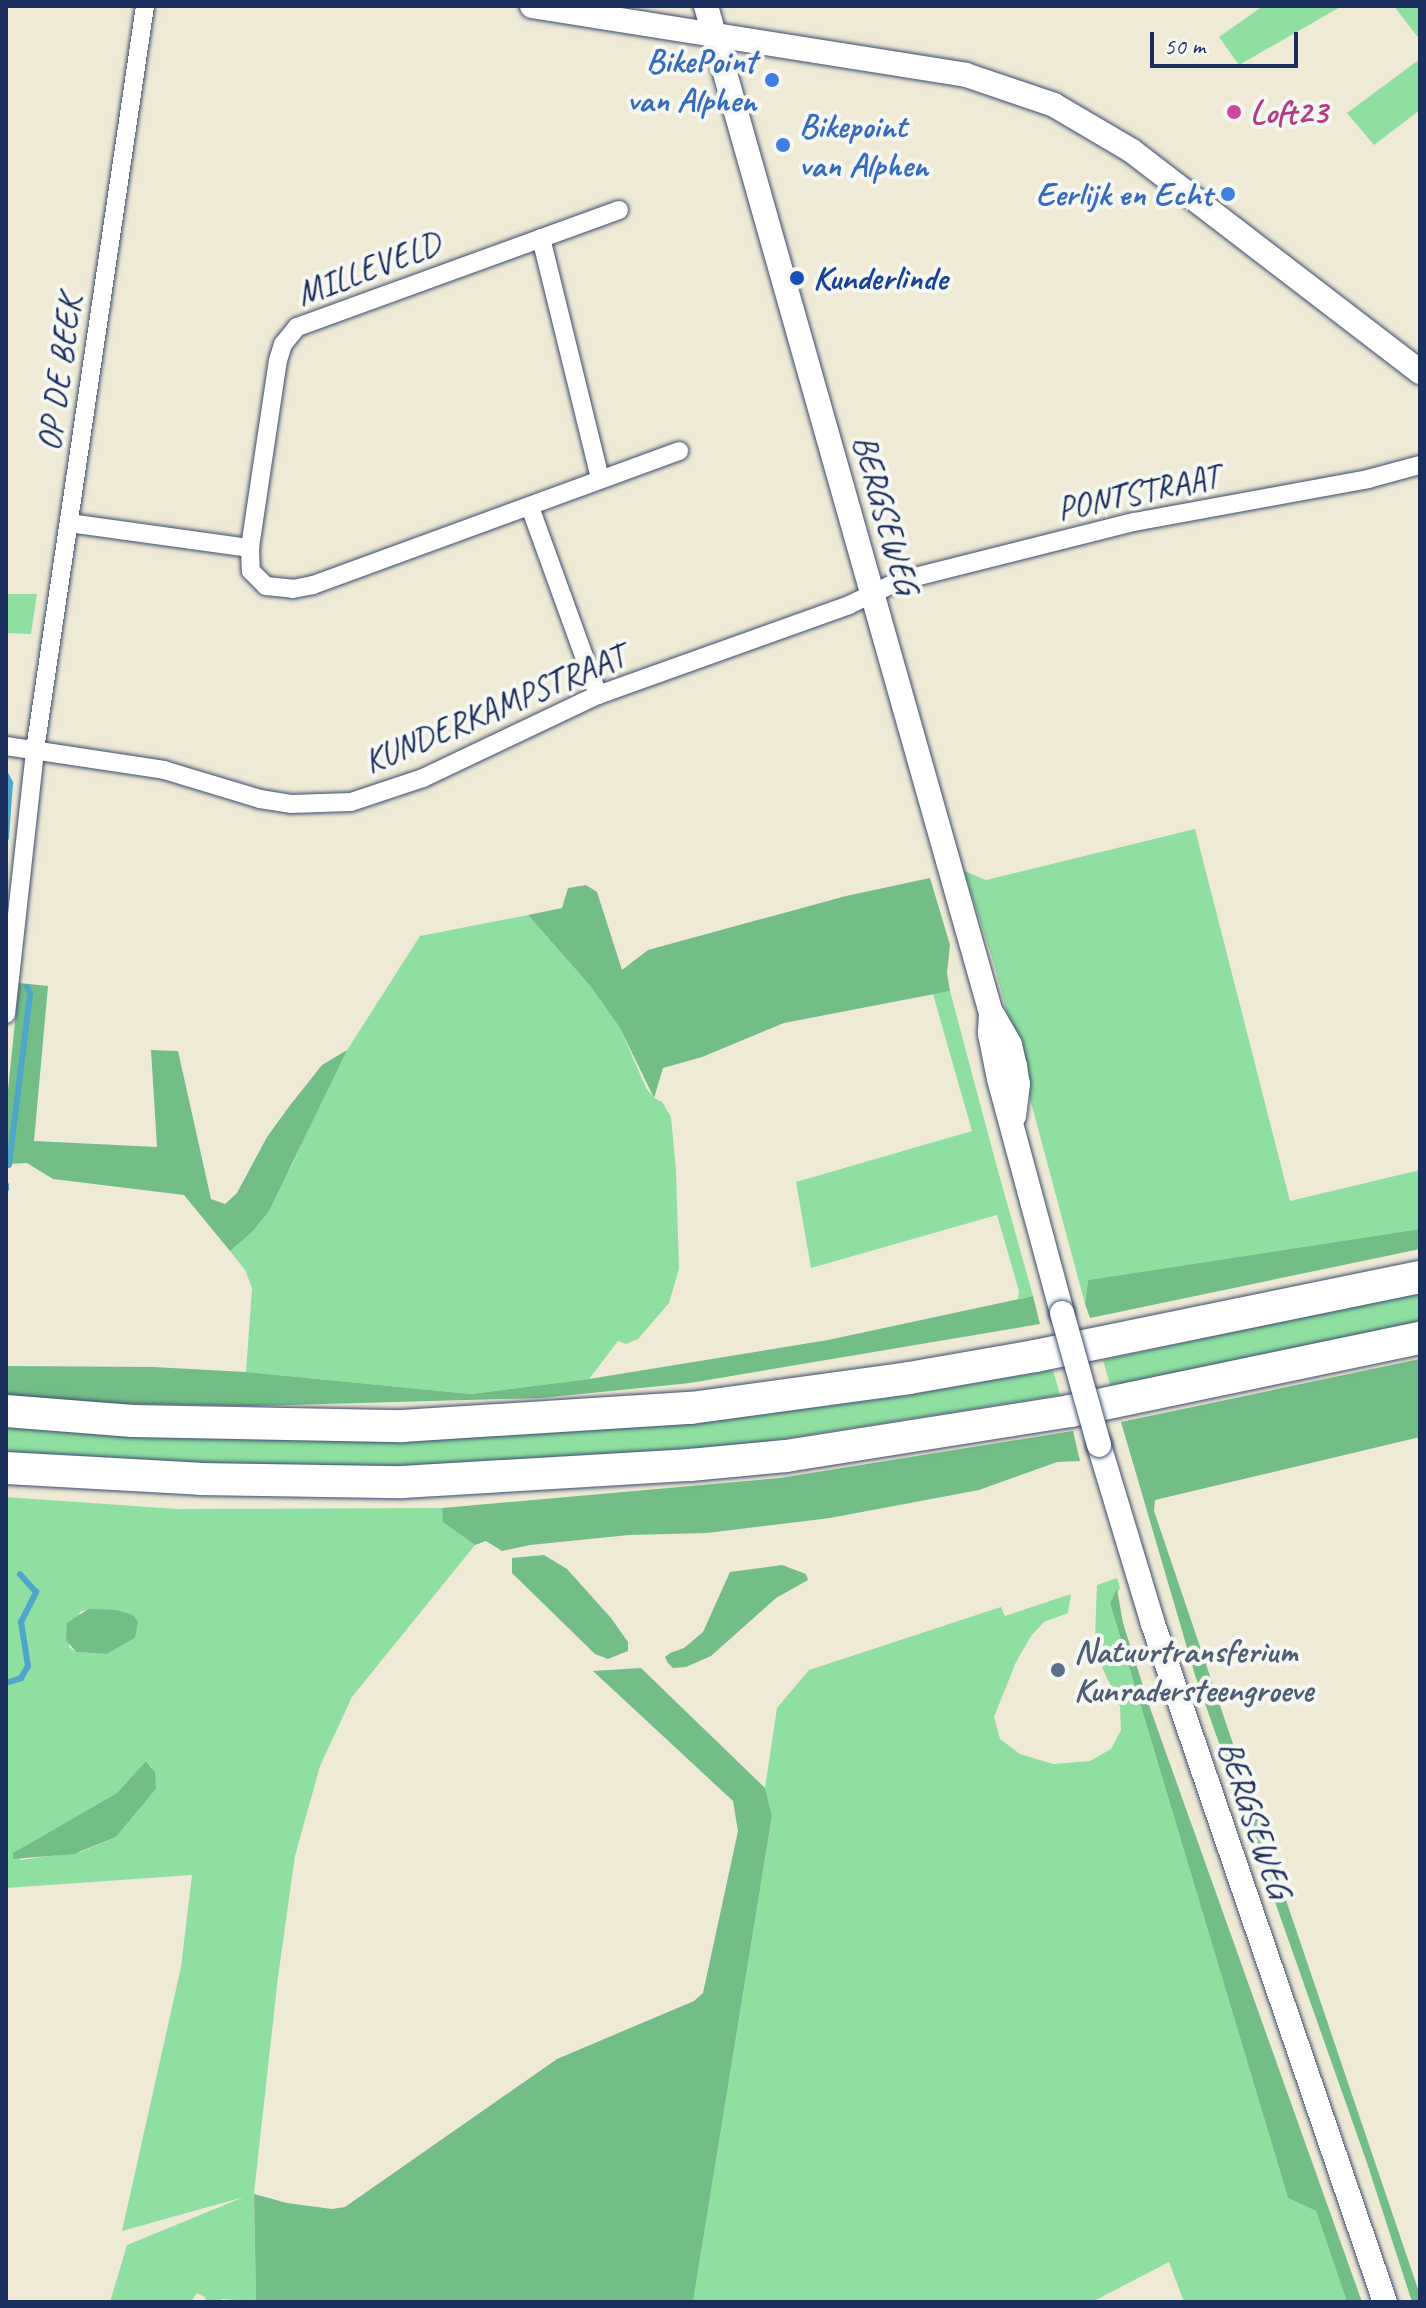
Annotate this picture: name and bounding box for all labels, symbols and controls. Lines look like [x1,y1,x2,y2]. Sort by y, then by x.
scale bar [1154,16,1302,66]
text: 50 m [1164,31,1205,61]
place label: BikePoint van Alphen [627,40,756,120]
marker: BikePoint van Alphen [763,71,781,89]
place label: Loft23 [1250,92,1327,132]
marker: Loft23 [1225,103,1243,121]
place label: Bikepoint van Alphen [799,105,928,184]
marker: Bikepoint van Alphen [774,136,792,154]
place label: Eerlijk en Echt [1037,174,1212,214]
marker: Eerlijk en Echt [1219,185,1237,203]
street label: MILLEVELD [290,222,446,314]
place label: Kunderlinde [813,258,947,298]
marker: Kunderlinde [788,269,806,287]
street label: OP DE BEEK [28,292,90,454]
street label: BERGSEWEG [844,430,928,598]
street label: PONTSTRAAT [1053,455,1223,529]
street label: KUNDERKAMPSTRAAT [357,635,631,781]
place label: Natuurtransferium Kunradersteengroeve [1074,1630,1313,1710]
marker: Natuurtransferium Kunradersteengroeve [1049,1661,1067,1679]
street label: BERGSEWEG [1209,1736,1301,1902]

